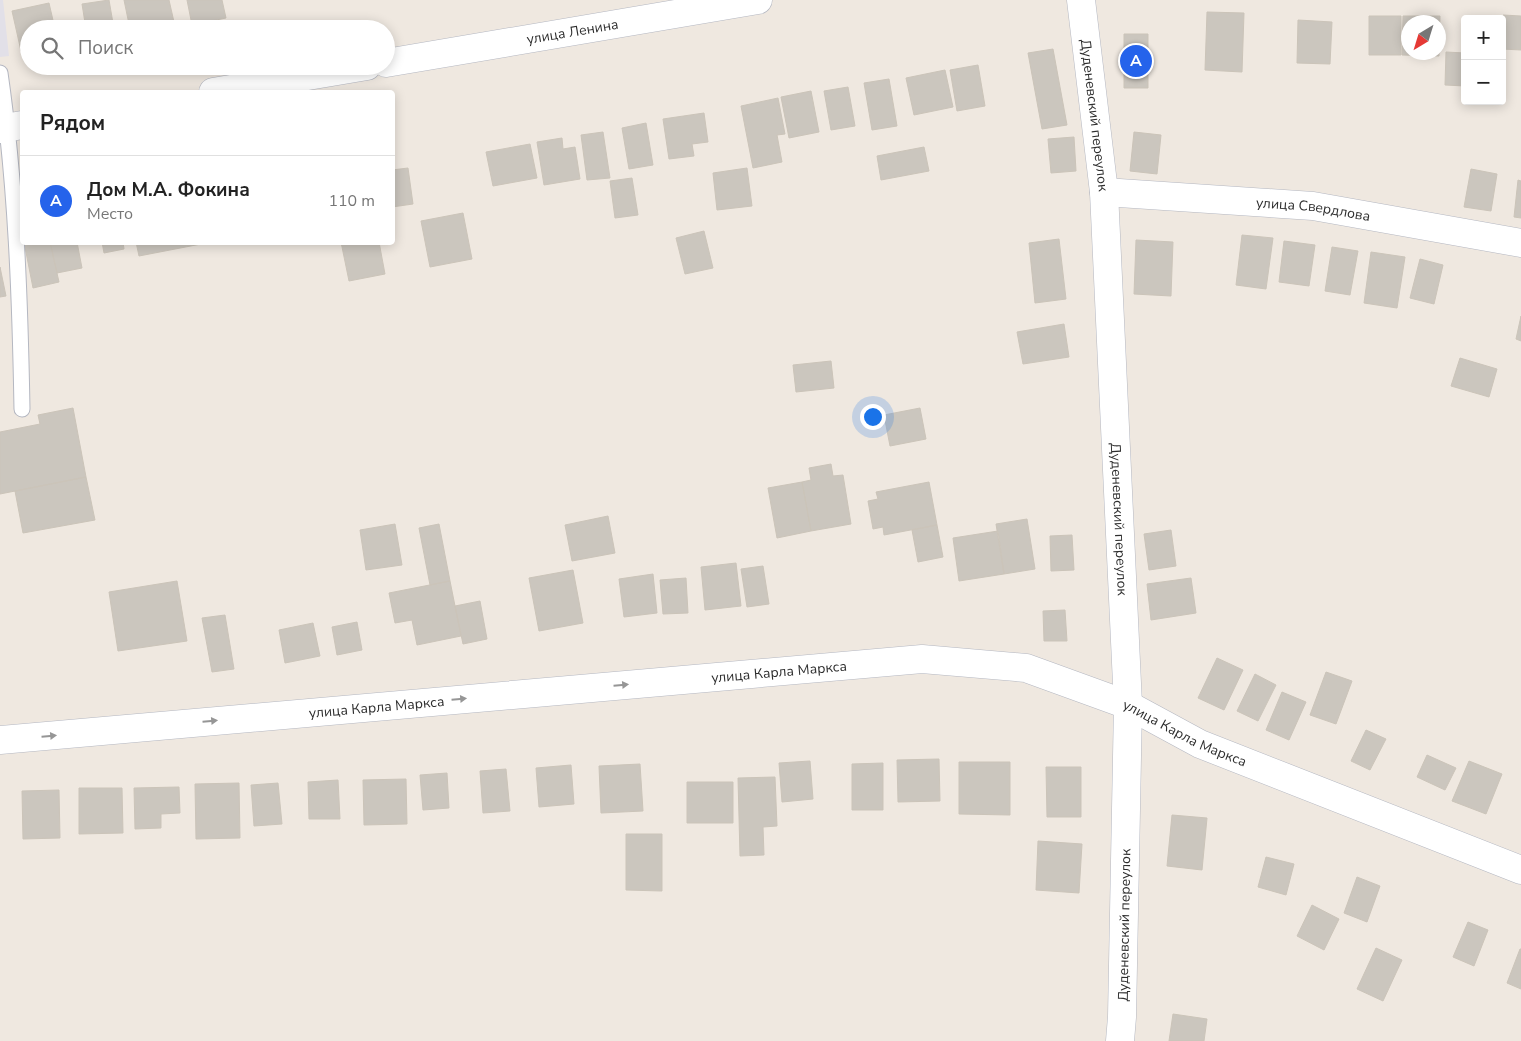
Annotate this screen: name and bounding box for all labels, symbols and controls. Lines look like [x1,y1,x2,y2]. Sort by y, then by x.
street label: улица Ленина [525,15,620,49]
north arrow [1401,15,1446,60]
map controls [1461,15,1506,105]
button: + [1461,15,1506,60]
search box [20,20,395,75]
icon: search [38,34,66,62]
text: Поиск [78,35,133,61]
street label: Дуденевский переулок [1076,38,1113,193]
pin: A [1120,42,1152,80]
button: − [1461,60,1506,105]
text: Рядом [40,109,105,137]
text: Дом М.А. Фокина [87,177,250,203]
text: A [50,190,62,212]
text: 110 m [328,190,375,212]
street label: улица Свердлова [1255,193,1372,226]
text: Место [87,203,133,225]
your location [860,404,886,430]
street label: Дуденевский переулок [1106,442,1132,597]
street label: улица Карла Маркса [710,657,848,687]
one-way arrow [614,681,630,689]
street label: улица Карла Маркса [308,692,445,723]
one-way arrow [452,695,468,703]
street label: улица Карла Маркса [1120,695,1250,771]
one-way arrow [203,717,219,725]
one-way arrow [41,732,57,740]
street label: Дуденевский переулок [1114,848,1135,1002]

